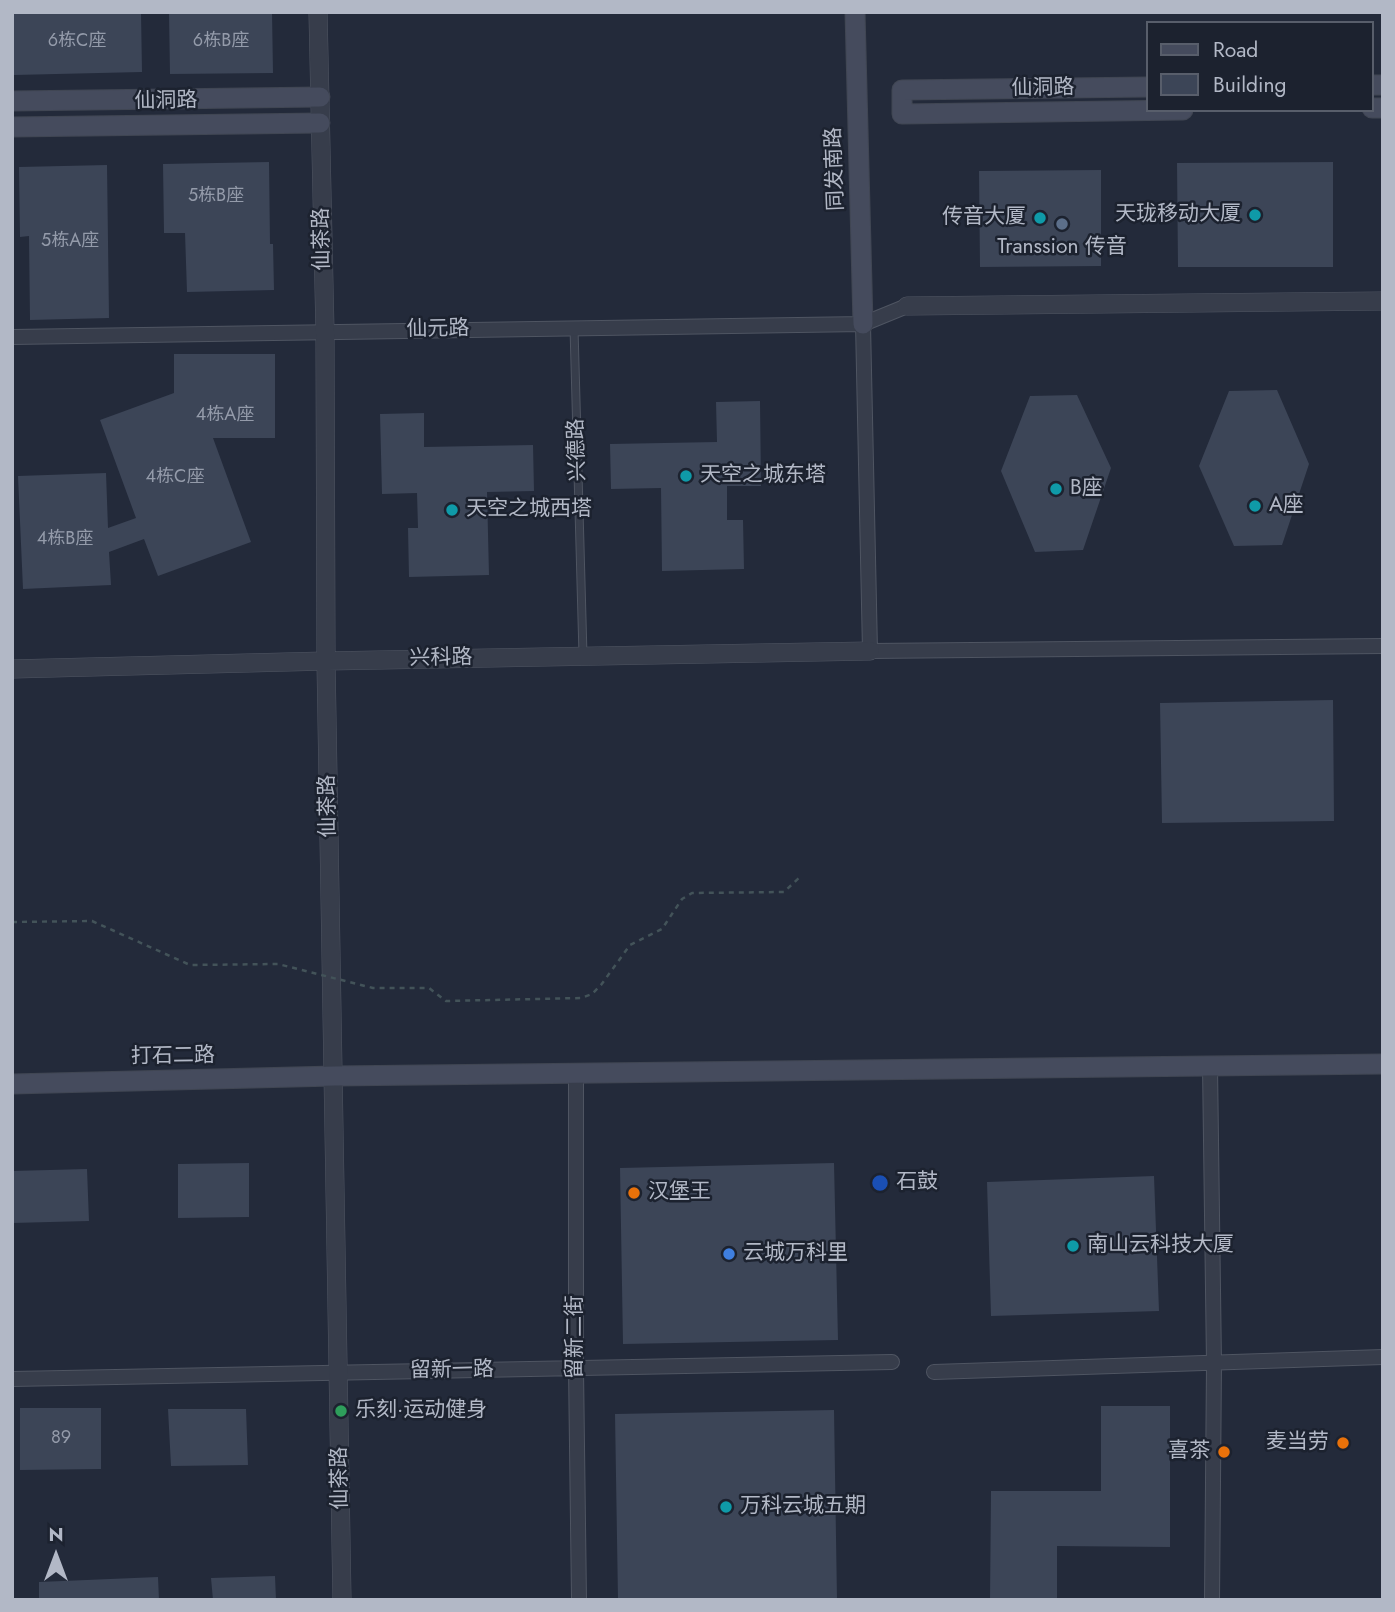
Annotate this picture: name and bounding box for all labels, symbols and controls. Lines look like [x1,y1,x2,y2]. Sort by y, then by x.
legend [1146,21,1374,112]
house number: 6栋C座 [48,31,106,53]
house number: 6栋B座 [193,31,249,53]
text: Road [1213,35,1258,65]
text: Building [1213,70,1286,100]
street label: 仙洞路 [1011,76,1075,102]
street label: 仙洞路 [134,89,198,115]
street label: 同发南路 [822,127,850,211]
house number: 5栋B座 [188,186,244,208]
place label: 天珑移动大厦 [1115,202,1241,228]
place label: 传音大厦 [942,205,1026,231]
street label: 仙茶路 [310,207,336,271]
marker: 天珑移动大厦 [1247,207,1263,223]
marker: 传音大厦 [1032,210,1048,226]
marker: Transsion 传音 [1054,216,1070,232]
house number: 5栋A座 [41,231,99,253]
place label: Transsion 传音 [997,235,1127,261]
street label: 仙元路 [406,317,470,343]
house number: 4栋A座 [196,405,254,427]
street label: 兴德路 [564,418,592,482]
place label: 天空之城东塔 [700,463,826,489]
house number: 4栋C座 [146,467,204,489]
marker: 天空之城东塔 [678,468,694,484]
place label: B座 [1070,476,1103,502]
marker: B座 [1048,481,1064,497]
place label: A座 [1269,493,1304,519]
place label: 天空之城西塔 [466,497,592,523]
marker: A座 [1247,498,1263,514]
marker: 天空之城西塔 [444,502,460,518]
house number: 4栋B座 [37,529,93,551]
street label: 兴科路 [409,646,473,672]
street label: 仙茶路 [316,774,342,838]
street label: 打石二路 [131,1044,215,1070]
place label: 石鼓 [896,1170,938,1196]
marker: 石鼓 [870,1173,890,1193]
place label: 汉堡王 [648,1180,711,1206]
marker: 汉堡王 [626,1185,642,1201]
place label: 南山云科技大厦 [1087,1233,1234,1259]
marker: 南山云科技大厦 [1065,1238,1081,1254]
place label: 云城万科里 [743,1241,848,1267]
marker: 云城万科里 [721,1246,737,1262]
street label: 留新二街 [563,1295,589,1379]
street label: 留新一路 [410,1358,494,1384]
place label: 乐刻·运动健身 [355,1398,487,1424]
marker: 乐刻·运动健身 [333,1403,349,1419]
house number: 89 [51,1428,71,1450]
place label: 麦当劳 [1266,1430,1329,1456]
marker: 麦当劳 [1335,1435,1351,1451]
place label: 喜茶 [1168,1439,1210,1465]
marker: 喜茶 [1216,1444,1232,1460]
street label: 仙茶路 [328,1446,354,1510]
place label: 万科云城五期 [740,1494,866,1520]
marker: 万科云城五期 [718,1499,734,1515]
north arrow [21,1521,91,1591]
text: N [48,1521,64,1548]

